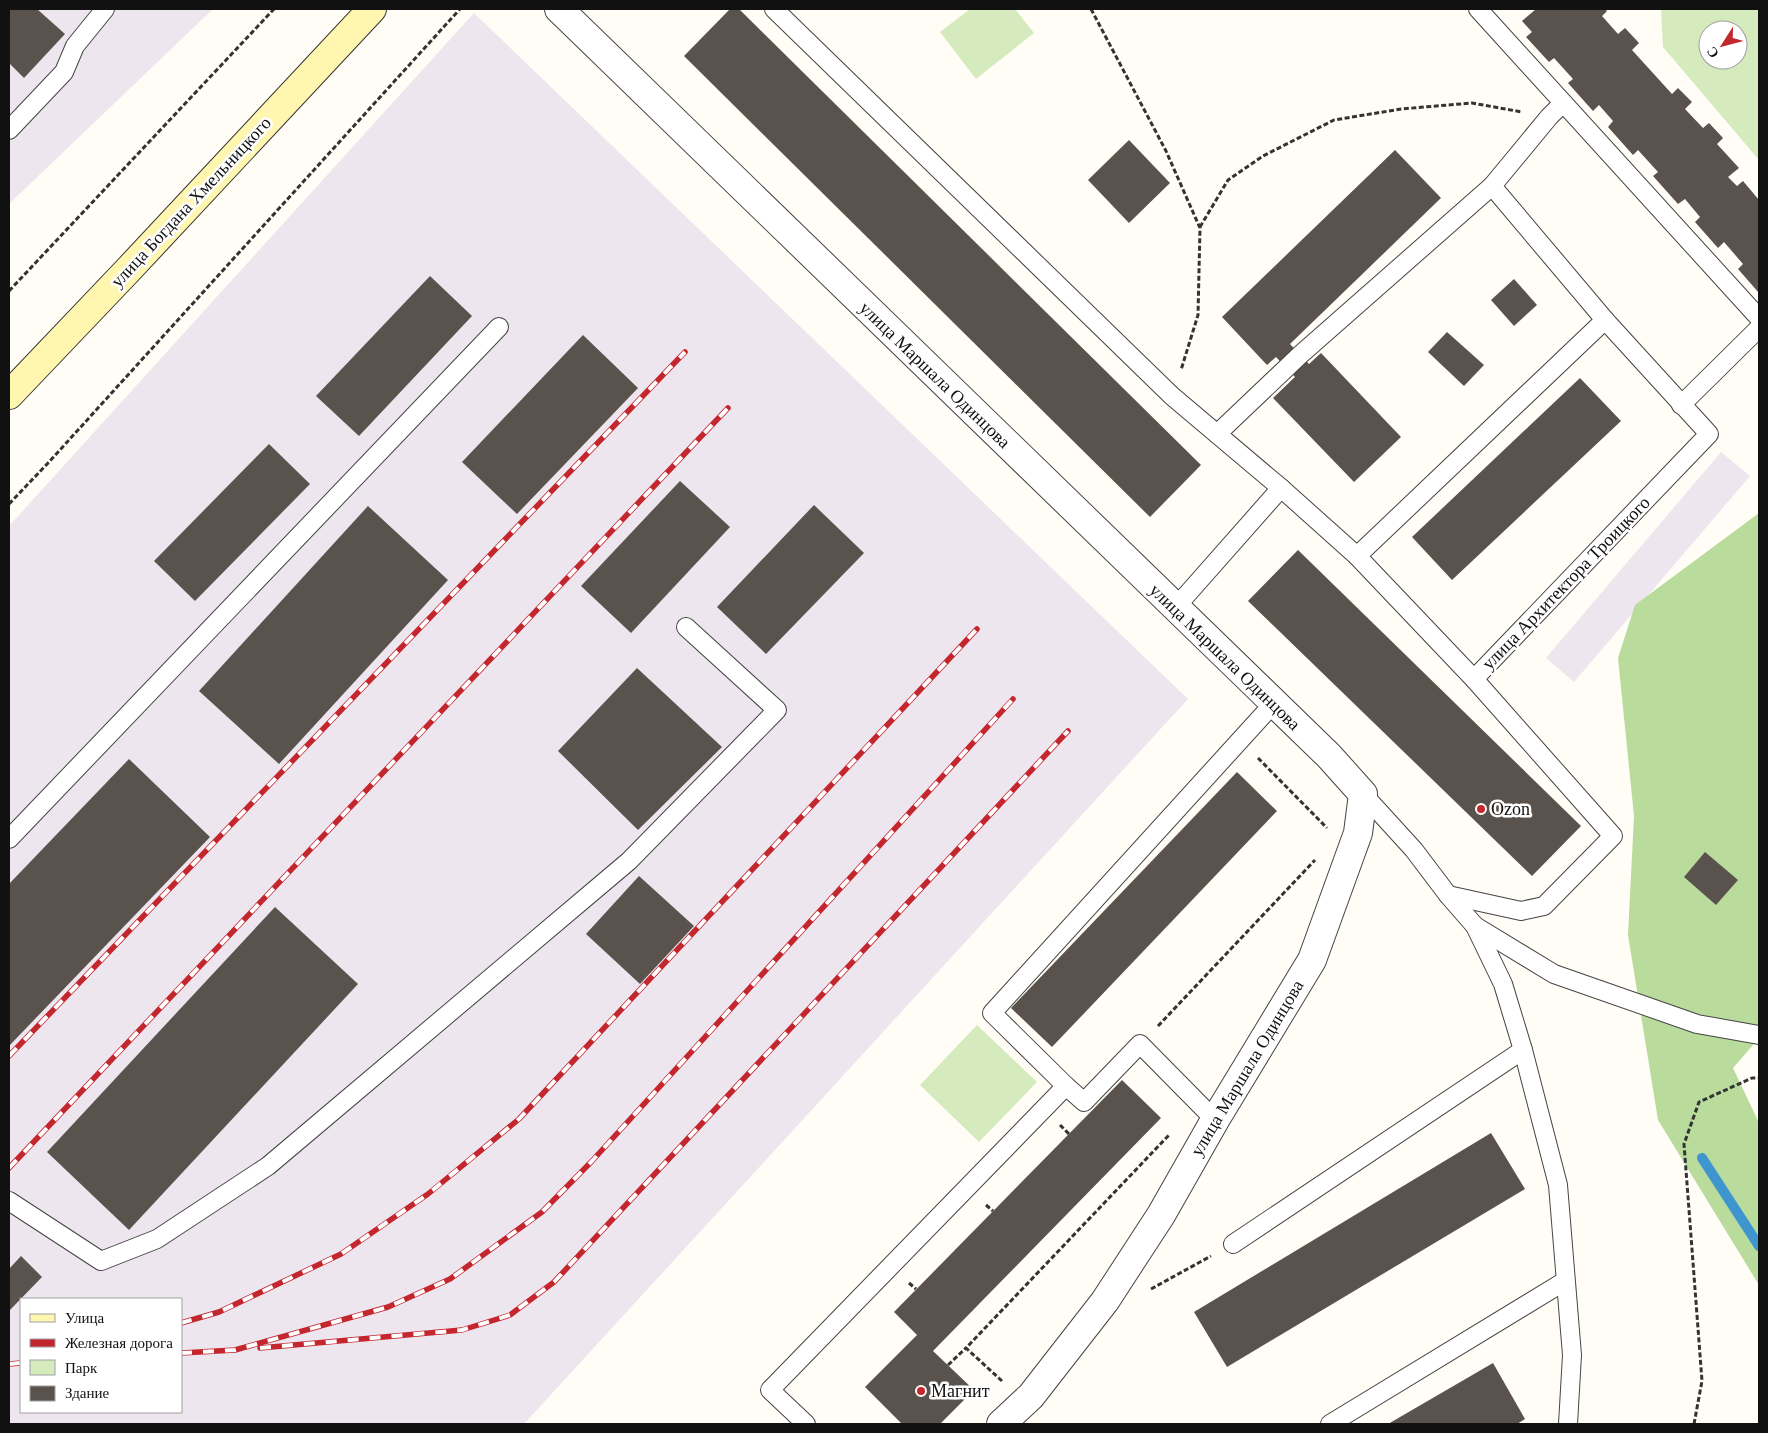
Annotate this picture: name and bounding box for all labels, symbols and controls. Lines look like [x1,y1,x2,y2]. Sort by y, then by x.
north arrow [1698,20,1748,70]
text: С [1704,44,1722,61]
street label: улица Богдана Хмельницкого [107,113,275,291]
street label: улица Маршала Одинцова [856,298,1014,452]
street label: улица Архитектора Троицкого [1478,492,1654,674]
street label: улица Маршала Одинцова [1146,580,1304,734]
place label: Ozon [1491,799,1530,819]
marker: Ozon [1475,803,1487,815]
street label: улица Маршала Одинцова [1187,976,1307,1160]
legend [20,1298,182,1413]
text: Улица [65,1310,104,1326]
text: Железная дорога [65,1335,173,1351]
text: Парк [65,1360,98,1376]
place label: Магнит [931,1381,990,1401]
text: Здание [65,1385,109,1401]
marker: Магнит [915,1385,927,1397]

